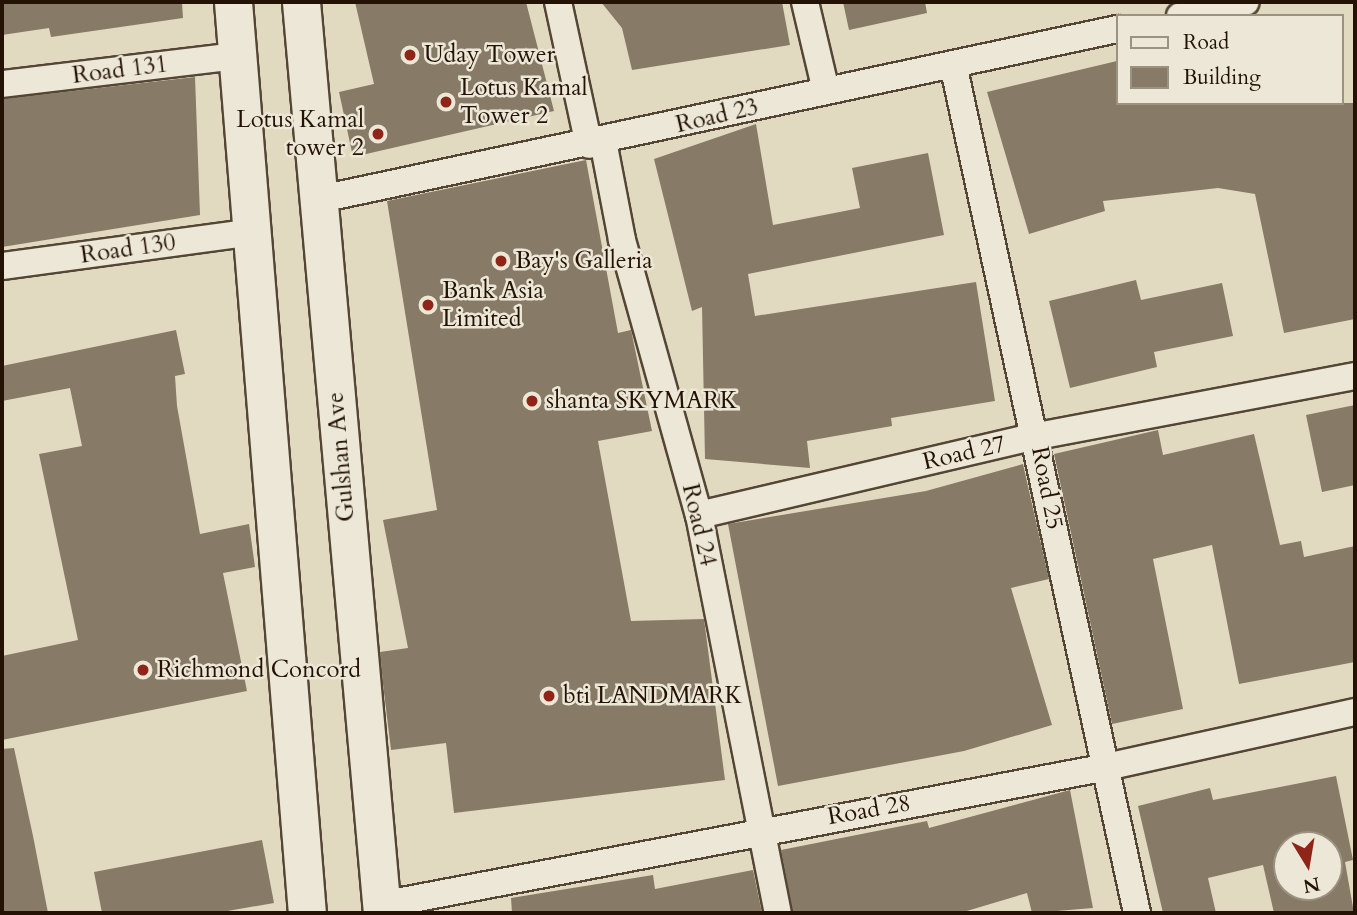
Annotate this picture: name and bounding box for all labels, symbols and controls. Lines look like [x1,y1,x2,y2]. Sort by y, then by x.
legend [1116,14,1343,105]
text: Road [1183,28,1229,57]
place label: Uday Tower [424,41,555,69]
marker: Uday Tower [402,47,418,63]
street label: Road 131 [71,50,169,90]
text: Building [1183,63,1261,92]
place label: Lotus Kamal Tower 2 [460,74,588,130]
street label: Road 23 [673,93,761,139]
marker: Lotus Kamal Tower 2 [438,94,454,110]
place label: Lotus Kamal tower 2 [236,106,364,162]
marker: Lotus Kamal tower 2 [370,126,386,142]
street label: Road 130 [78,228,178,270]
place label: Bay's Galleria [515,247,653,275]
marker: Bay's Galleria [493,253,509,269]
place label: Bank Asia Limited [442,277,544,333]
marker: Bank Asia Limited [420,297,436,313]
place label: shanta SKYMARK [546,387,738,415]
street label: Gulshan Ave [321,391,361,523]
marker: shanta SKYMARK [524,393,540,409]
street label: Road 27 [920,430,1008,476]
street label: Road 25 [1025,444,1069,532]
street label: Road 24 [676,481,722,569]
place label: Richmond Concord [157,656,361,684]
marker: Richmond Concord [135,662,151,678]
place label: bti LANDMARK [563,682,742,710]
marker: bti LANDMARK [541,688,557,704]
street label: Road 28 [825,789,913,831]
north arrow [1273,831,1343,901]
text: N [1301,870,1322,899]

